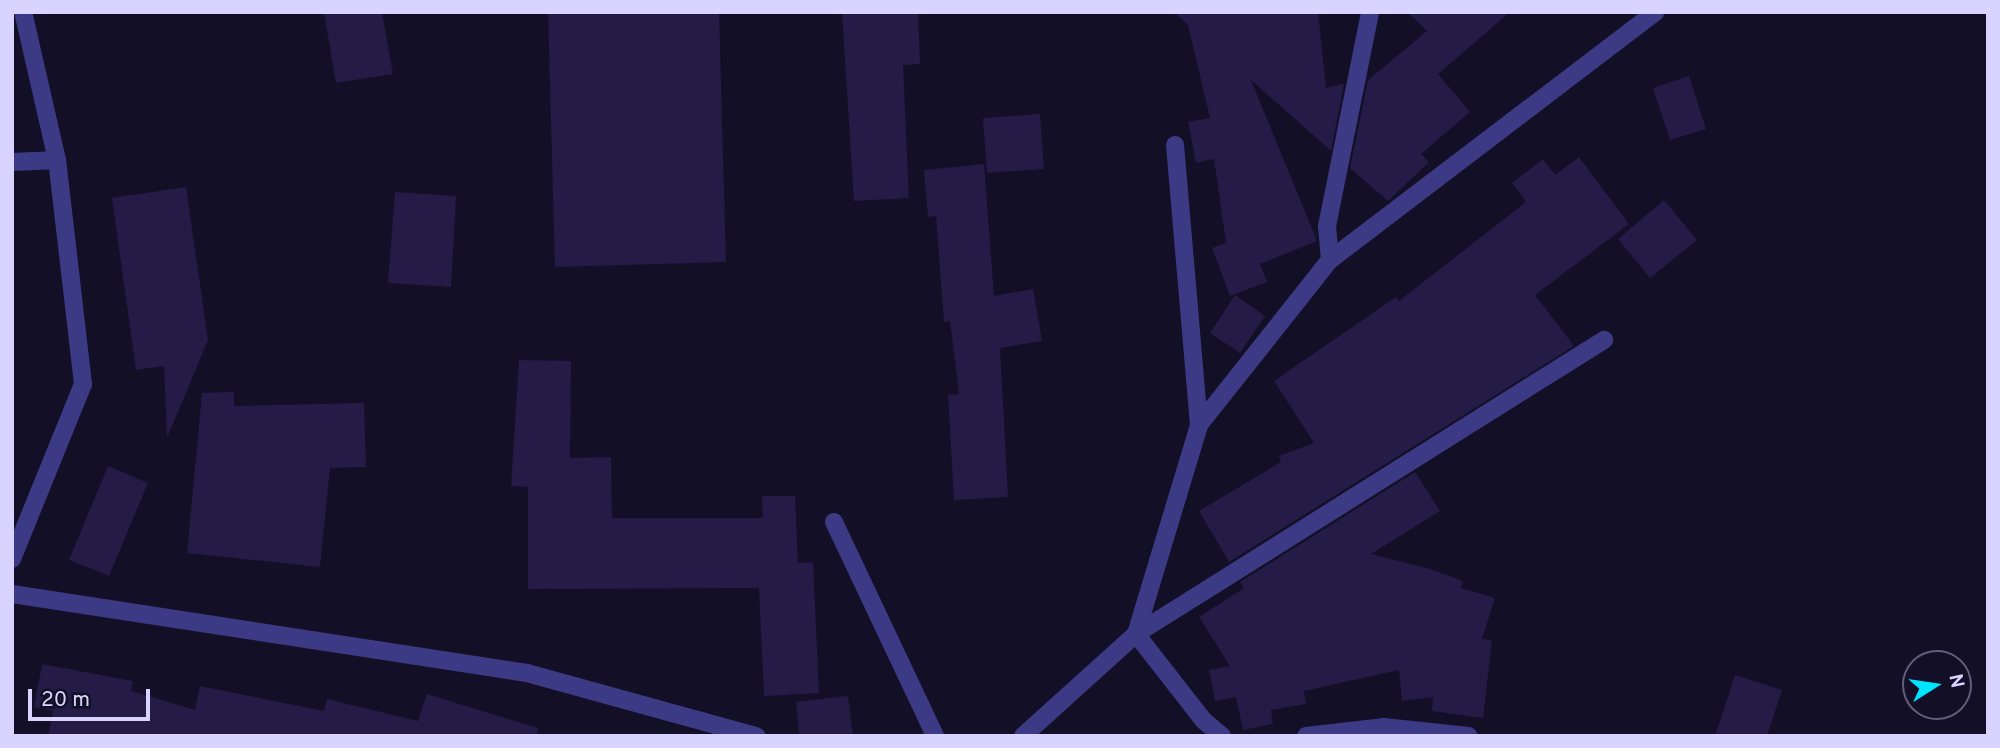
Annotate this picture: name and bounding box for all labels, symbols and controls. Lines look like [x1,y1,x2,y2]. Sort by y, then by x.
north arrow [1902,650,1972,720]
text: N [1942,672,1969,690]
scale bar [32,674,154,718]
text: 20 m [41,687,90,714]

